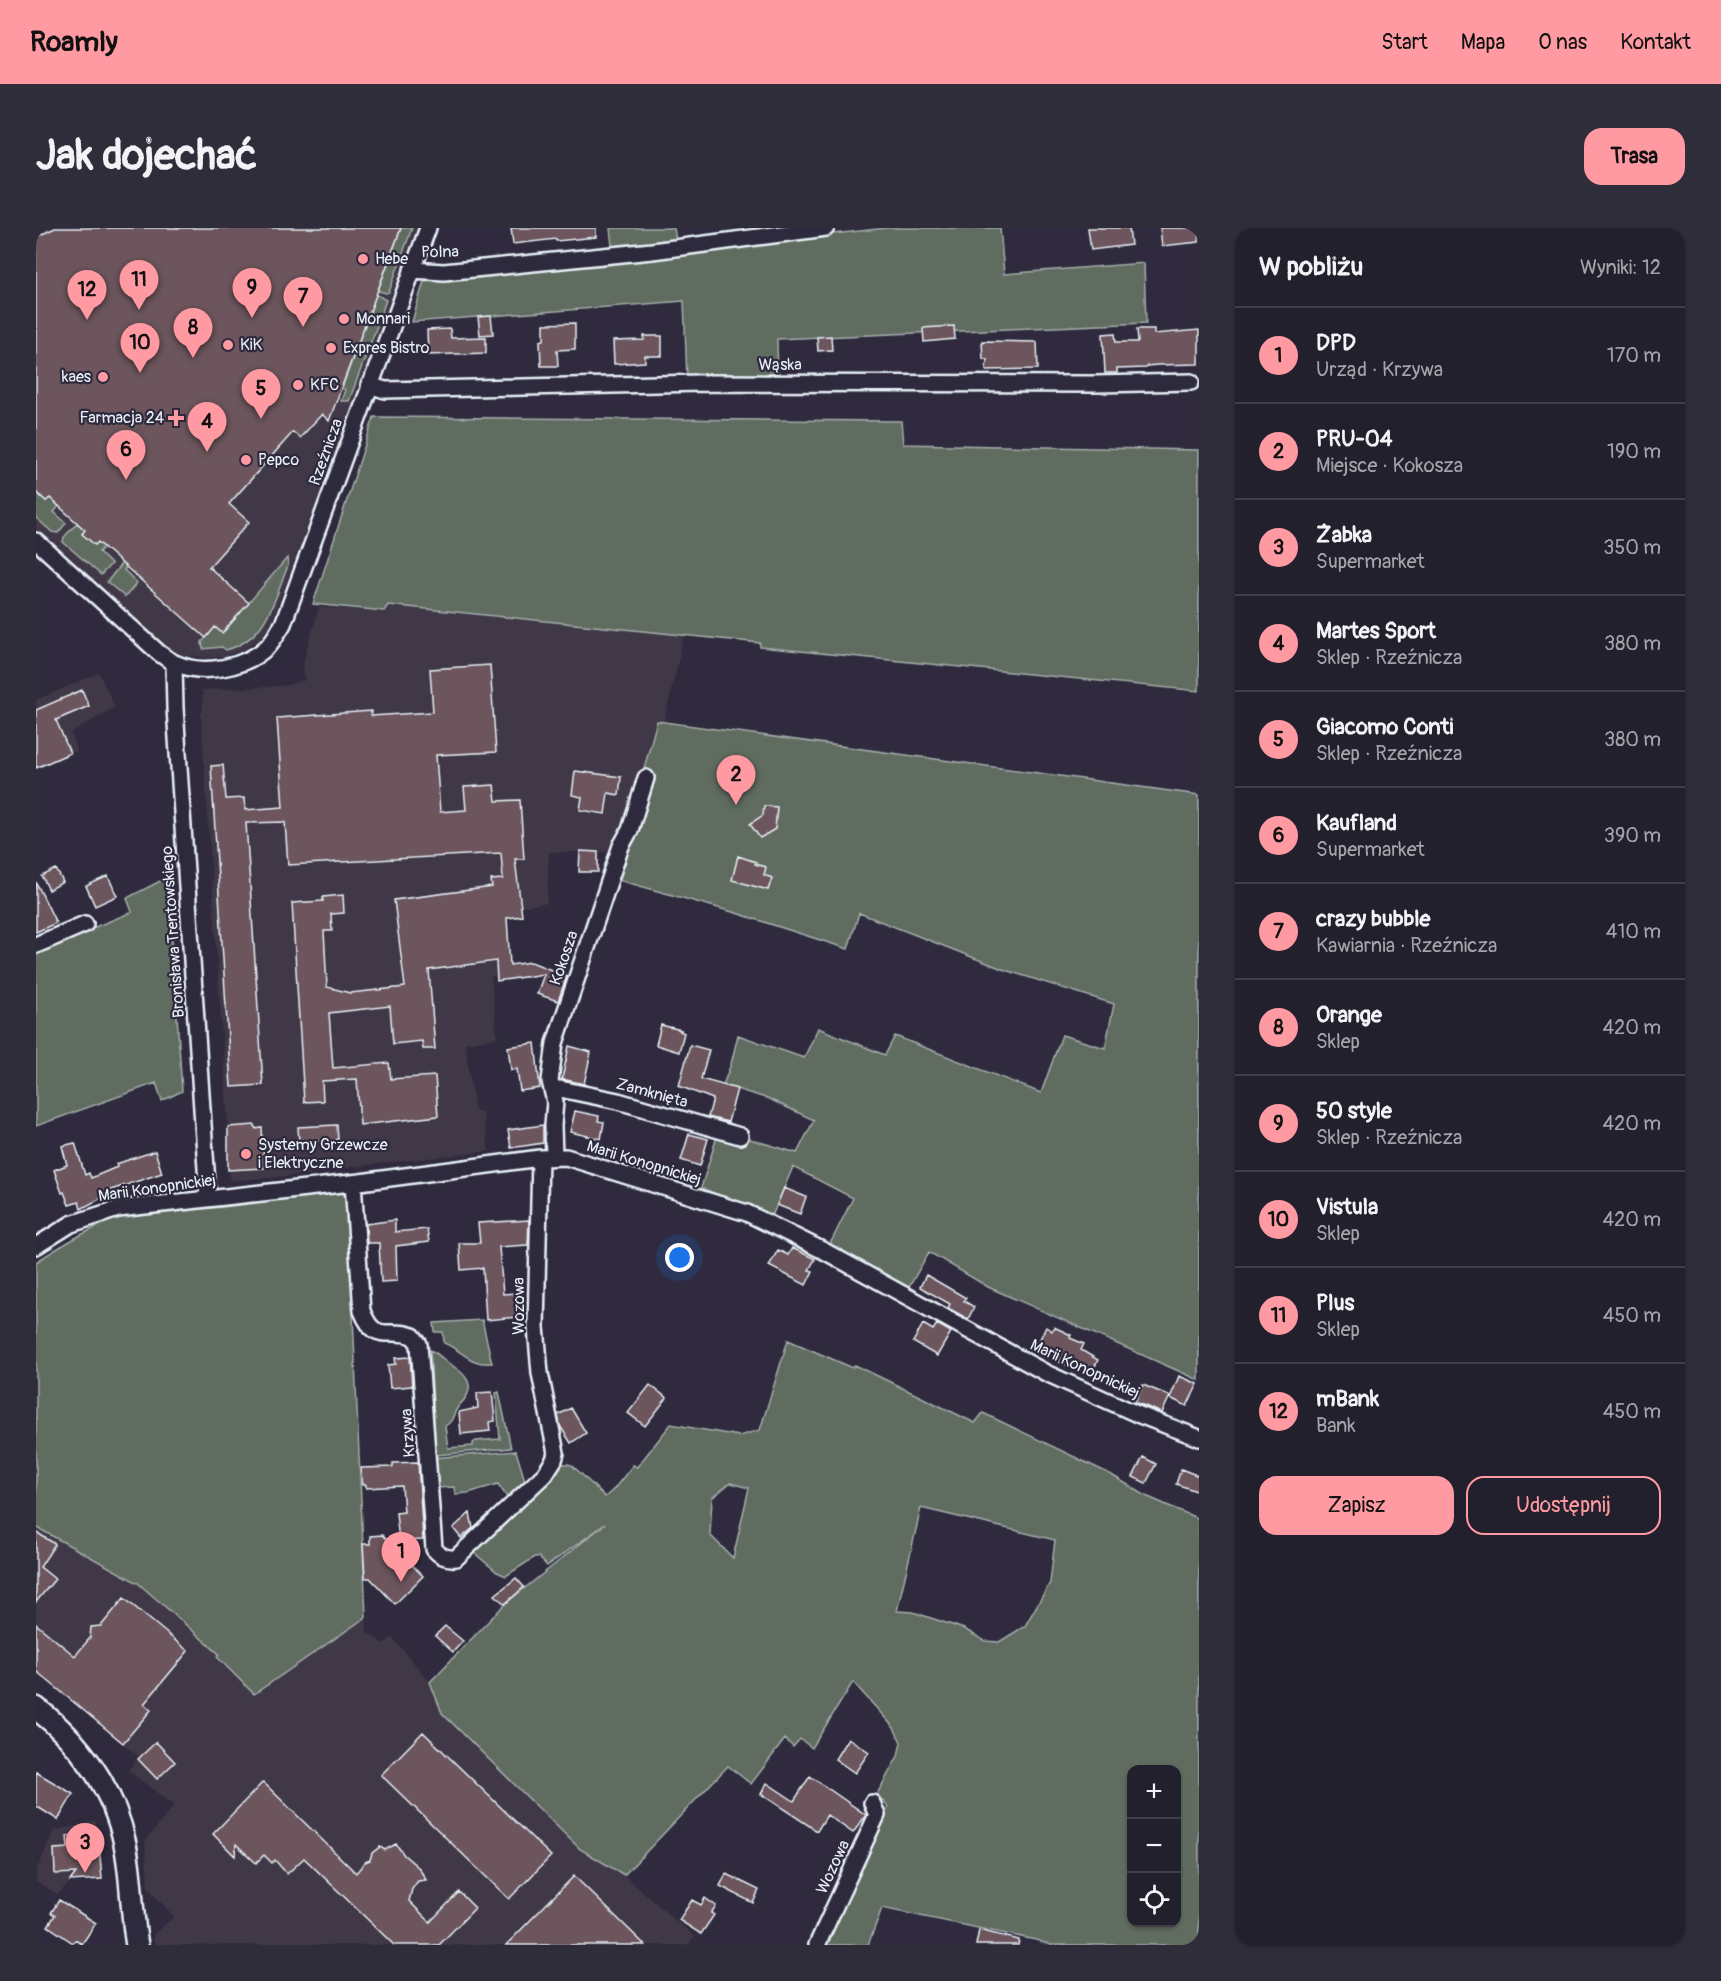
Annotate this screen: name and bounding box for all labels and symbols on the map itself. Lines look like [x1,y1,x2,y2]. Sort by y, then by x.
street label: Polna [421,242,459,262]
place label: Hebe [375,249,408,269]
marker: Hebe [356,252,370,266]
pin: 11 [120,260,158,310]
pin: 9 [232,268,272,318]
pin: 12 [68,270,106,320]
pin: 7 [284,278,322,327]
pin: 8 [174,308,212,358]
place label: Monnari [356,309,410,329]
marker: Monnari [337,312,351,326]
pin: 10 [120,324,160,373]
place label: KiK [240,335,262,355]
marker: KiK [221,338,235,352]
place label: Expres Bistro [343,338,430,358]
marker: Expres Bistro [324,341,338,355]
street label: Wąska [758,355,802,375]
place label: kaes [62,367,91,387]
marker: kaes [96,370,110,384]
pin: 5 [242,370,280,419]
place label: KFC [310,375,339,395]
marker: KFC [291,378,305,392]
pin: 4 [188,402,226,452]
place label: Farmacja 24 [80,408,164,428]
marker: Farmacja 24 [169,411,183,425]
street label: Rzeźnicza [305,416,347,488]
pin: 6 [106,430,146,480]
place label: Pepco [258,450,299,470]
marker: Pepco [239,453,253,467]
pin: 2 [716,756,756,805]
street label: Bronisława Trentowskiego [157,845,189,1019]
street label: Kokosza [545,928,583,988]
street label: Zamknięta [614,1074,690,1112]
place label: Systemy Grzewcze i Elektryczne [258,1135,388,1173]
street label: Marii Konopnickiej [584,1136,704,1190]
marker: Systemy Grzewcze i Elektryczne [239,1147,253,1161]
street label: Marii Konopnickiej [97,1170,217,1206]
your location [665,1243,694,1272]
street label: Wozowa [509,1277,529,1335]
street label: Marii Konopnickiej [1027,1335,1143,1403]
street label: Krzywa [396,1408,420,1458]
pin: 1 [382,1532,421,1582]
pin: 3 [65,1824,104,1873]
street label: Wozowa [812,1837,854,1897]

